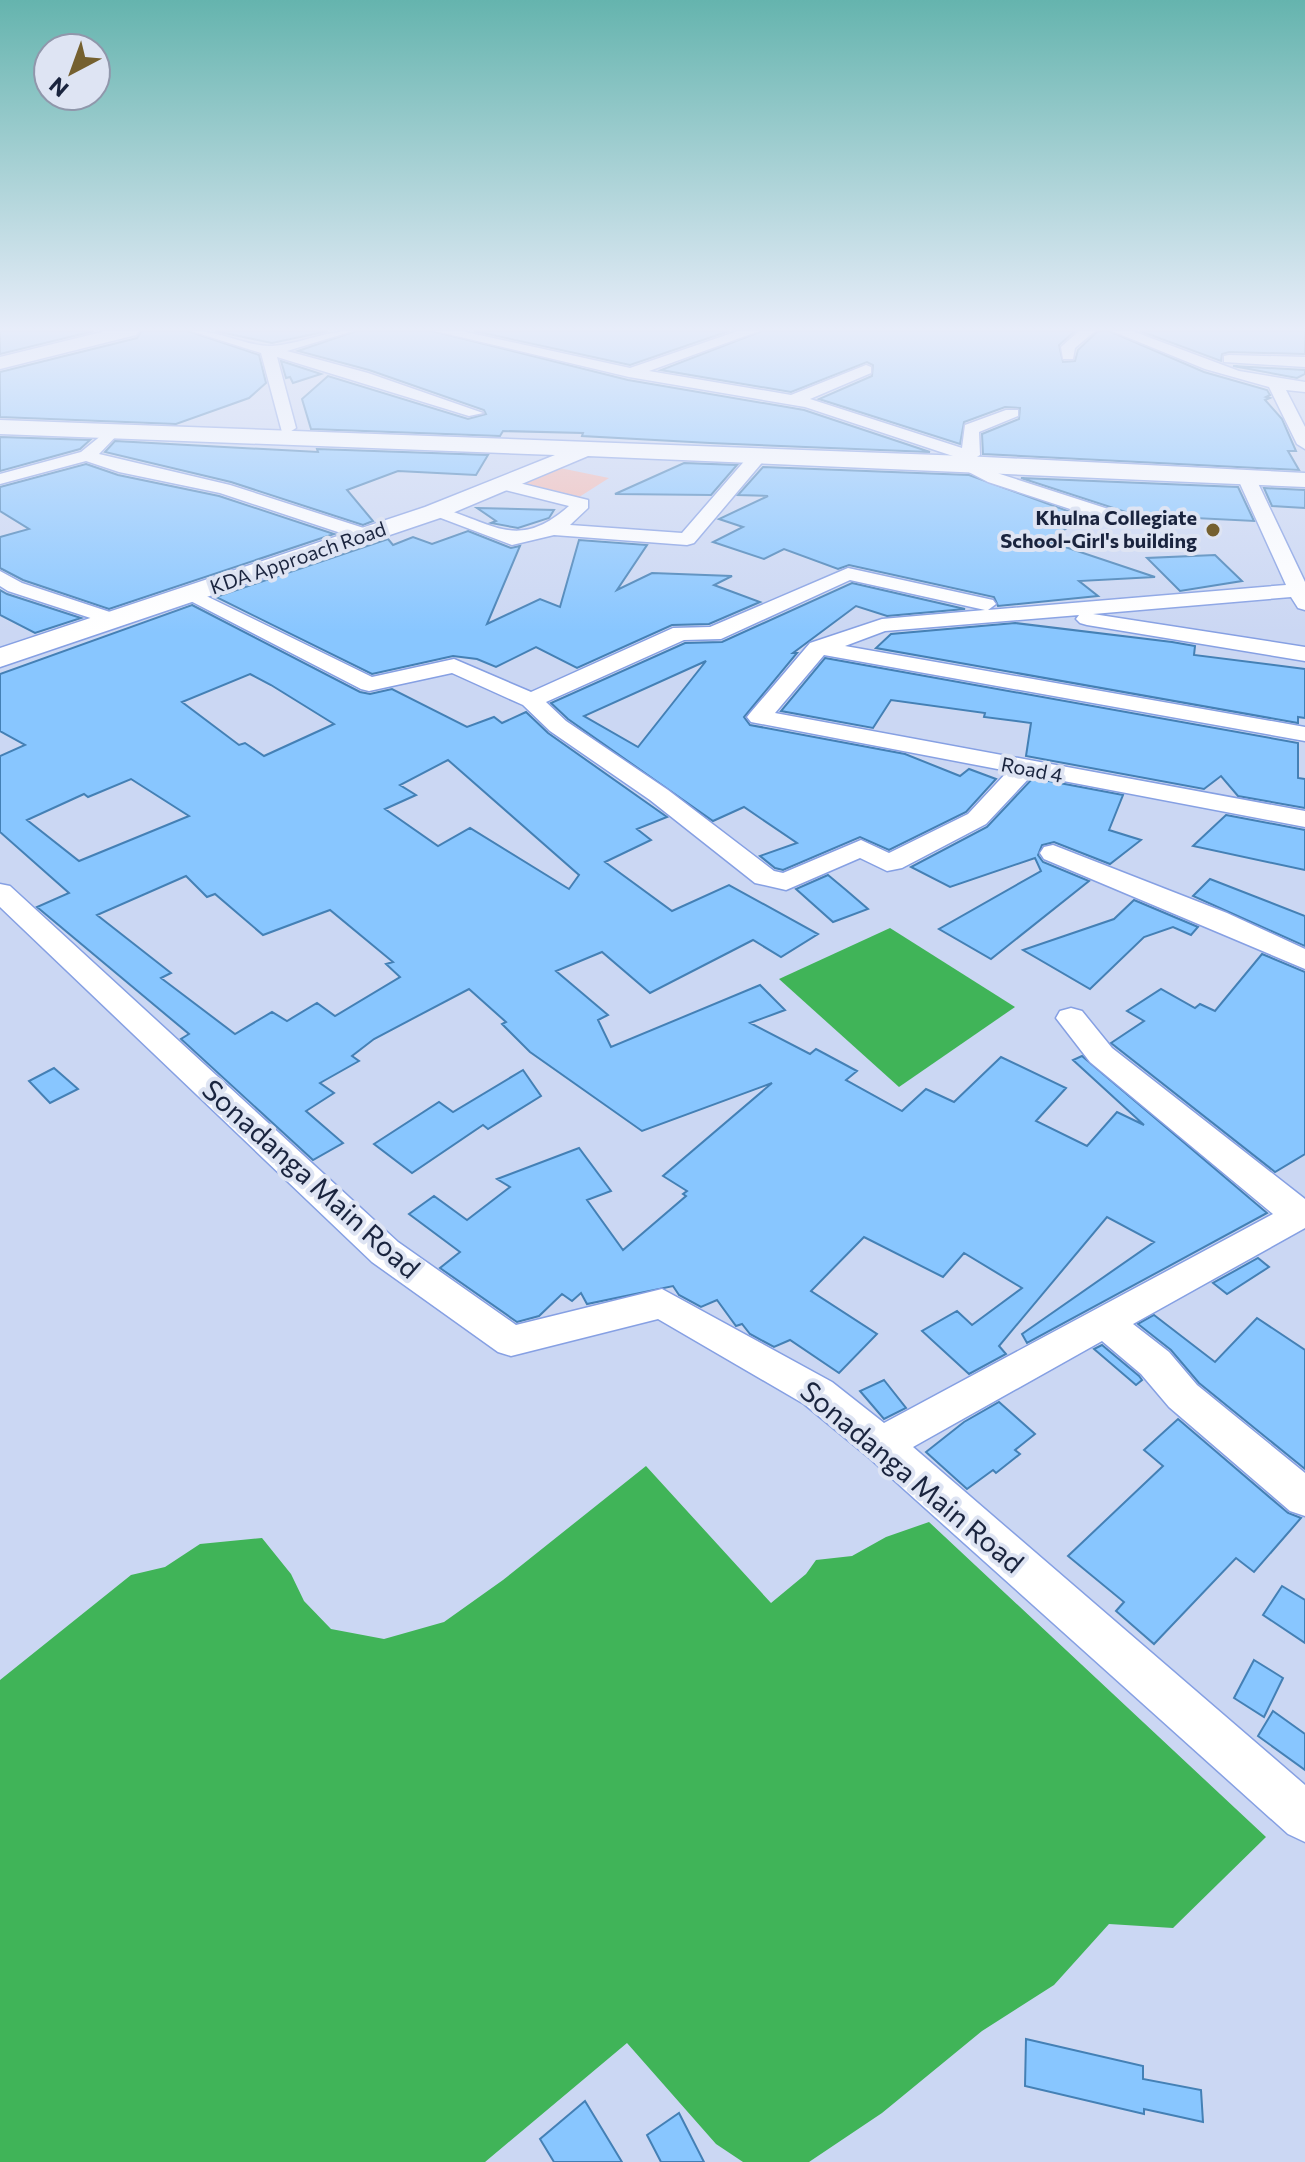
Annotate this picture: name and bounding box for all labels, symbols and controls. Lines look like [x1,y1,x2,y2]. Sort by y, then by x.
north arrow [32,32,112,112]
text: N [43,72,74,103]
place label: Khulna Collegiate School-Girl's building [1000,505,1197,552]
street label: KDA Approach Road [206,516,389,598]
marker: Khulna Collegiate School-Girl's building [1204,521,1222,539]
street label: Road 4 [999,751,1065,787]
street label: Sonadanga Main Road [196,1072,427,1285]
street label: Sonadanga Main Road [794,1373,1031,1580]

